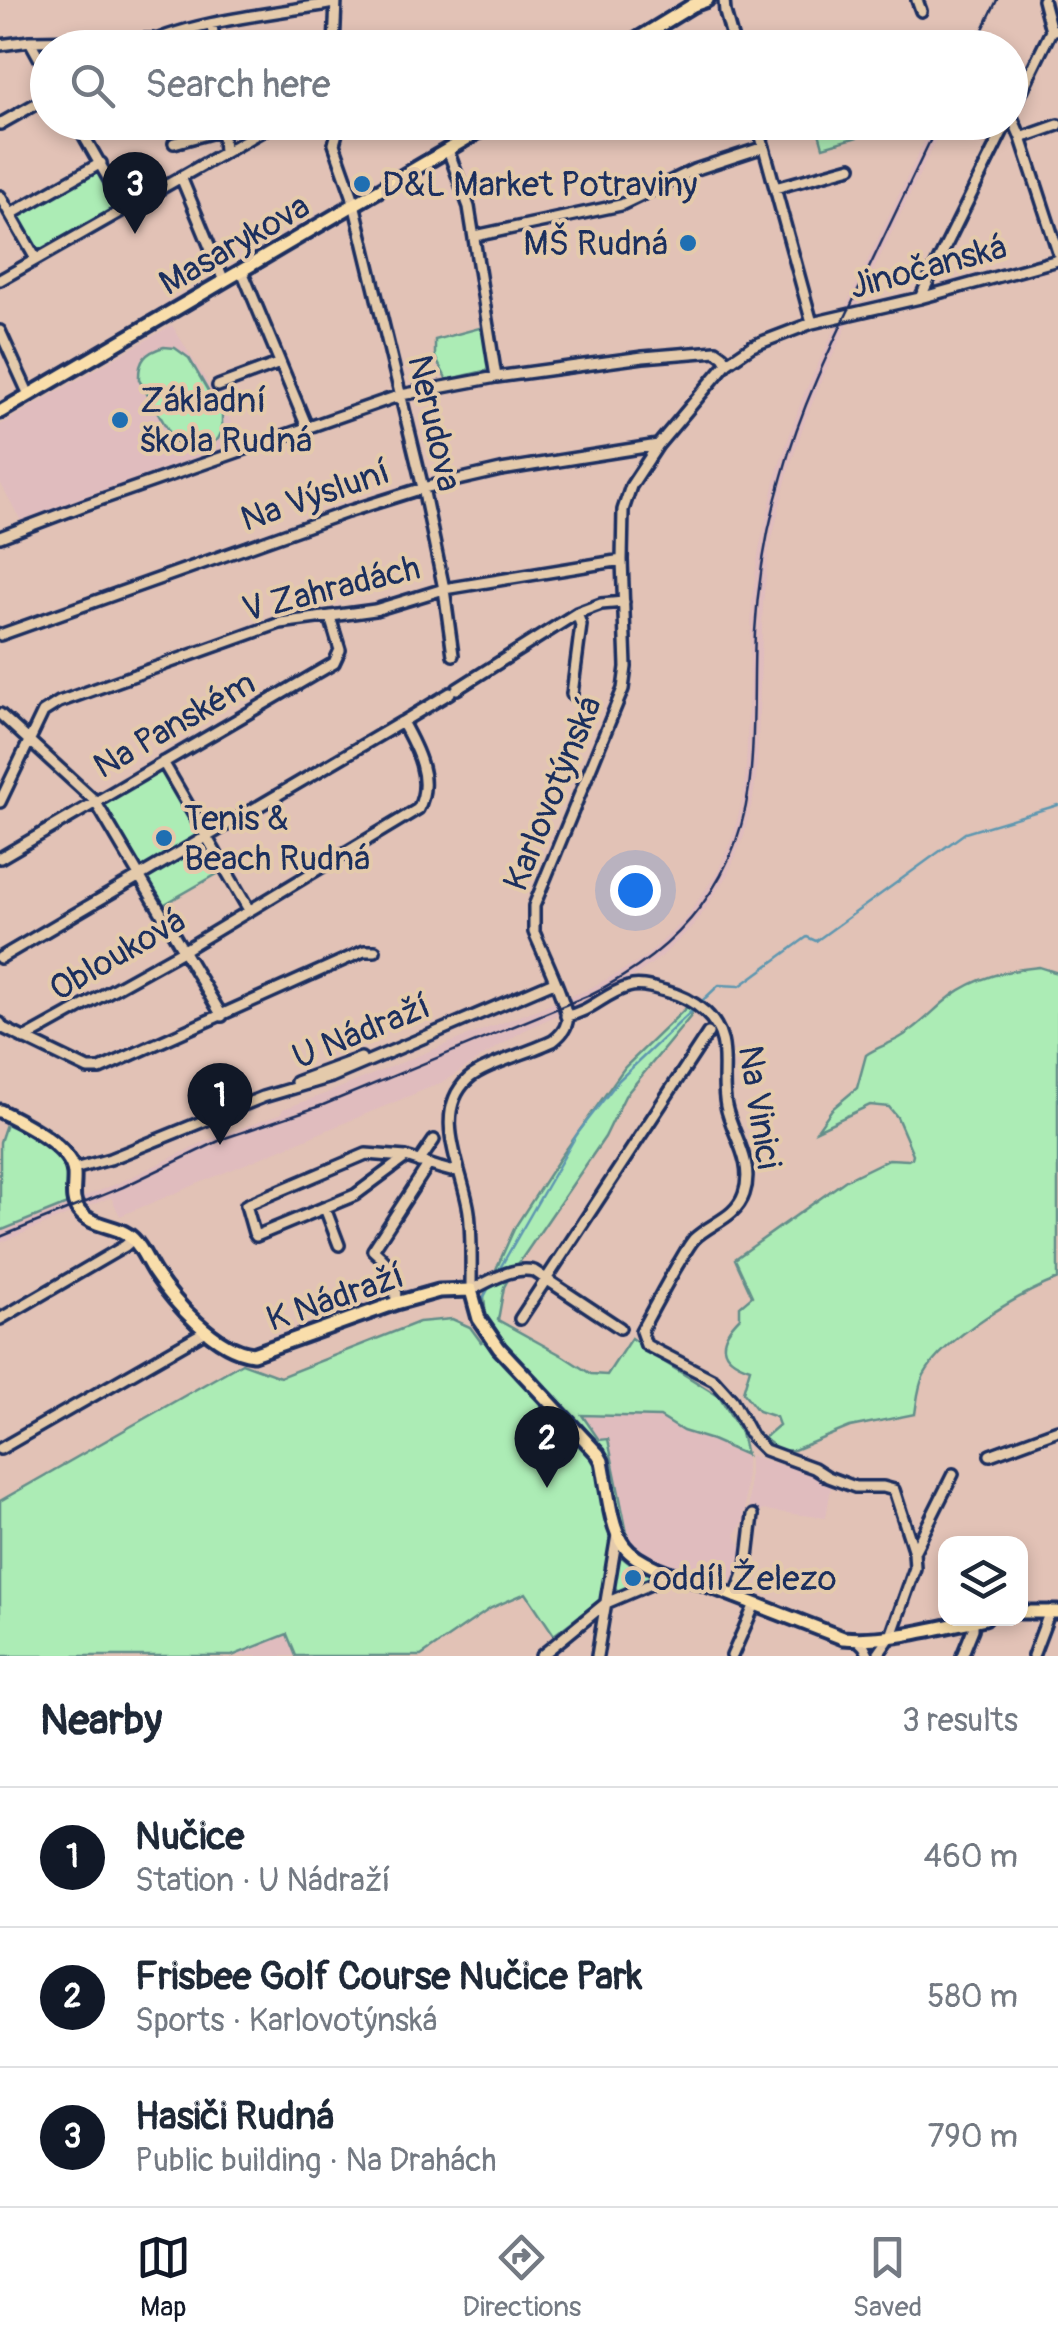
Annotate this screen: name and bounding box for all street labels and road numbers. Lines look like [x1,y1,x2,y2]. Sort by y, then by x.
street label: Masarykova [152,184,317,305]
street label: Jinočanská [845,225,1012,309]
street label: Nerudova [397,351,471,496]
street label: Na Výsluní [235,450,396,542]
street label: V Zahradách [238,546,425,632]
street label: Na Panském [86,661,263,789]
street label: Karlovotýnská [494,689,612,897]
street label: Oblouková [42,898,193,1011]
street label: U Nádraží [286,984,437,1079]
street label: Na Vinici [728,1042,790,1172]
street label: K Nádraží [261,1254,410,1342]

